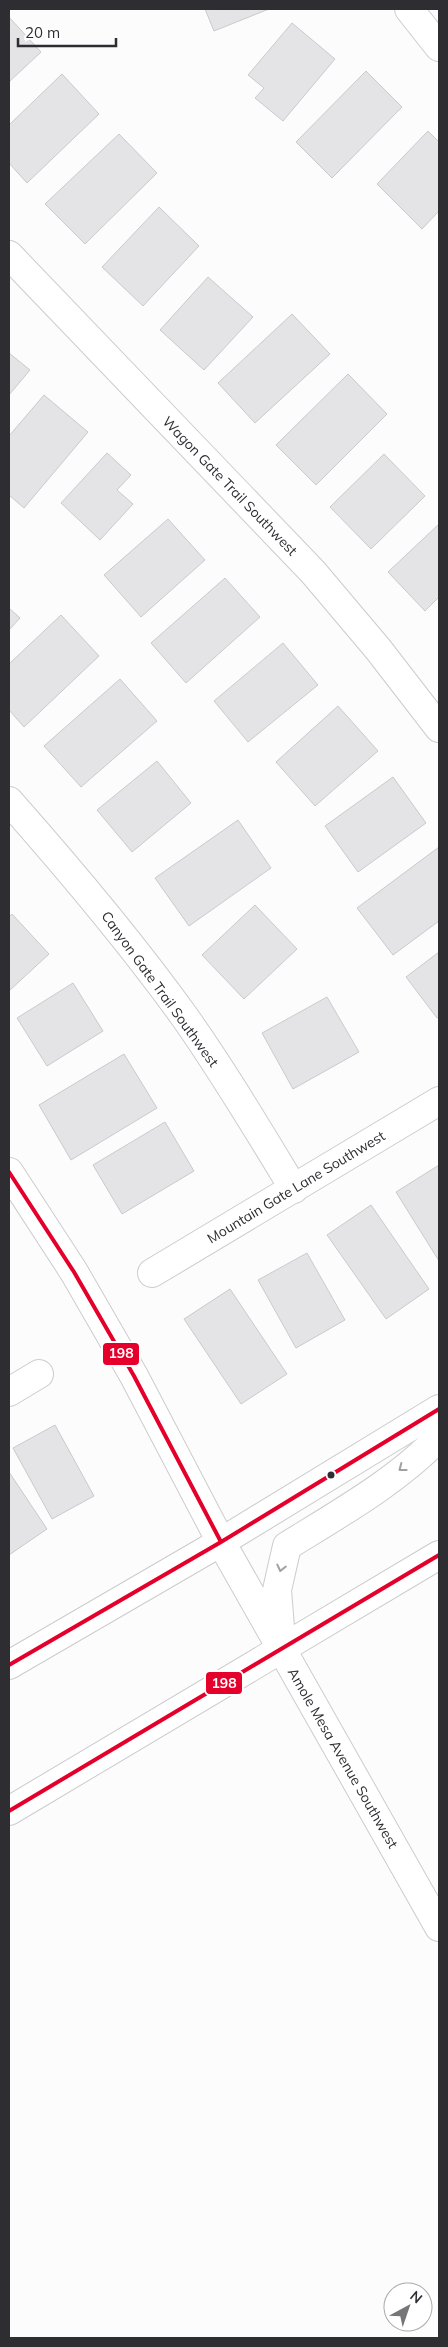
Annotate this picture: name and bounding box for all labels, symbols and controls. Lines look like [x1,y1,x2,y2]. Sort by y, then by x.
scale bar [18,15,115,47]
text: 20 m [25,23,60,42]
street label: Wagon Gate Trail Southwest [159,413,301,559]
street label: Canyon Gate Trail Southwest [97,908,223,1070]
street label: Mountain Gate Lane Southwest [204,1127,388,1247]
line badge: 198 [102,1342,140,1366]
text: 198 [108,1344,134,1362]
one-way arrow [399,1463,408,1471]
unlabelled marker [326,1470,336,1480]
one-way arrow [277,1564,287,1573]
street label: Amole Mesa Avenue Southwest [284,1665,402,1852]
line badge: 198 [205,1671,243,1695]
text: 198 [211,1674,237,1692]
north arrow [383,2282,433,2332]
text: N [407,2287,426,2307]

